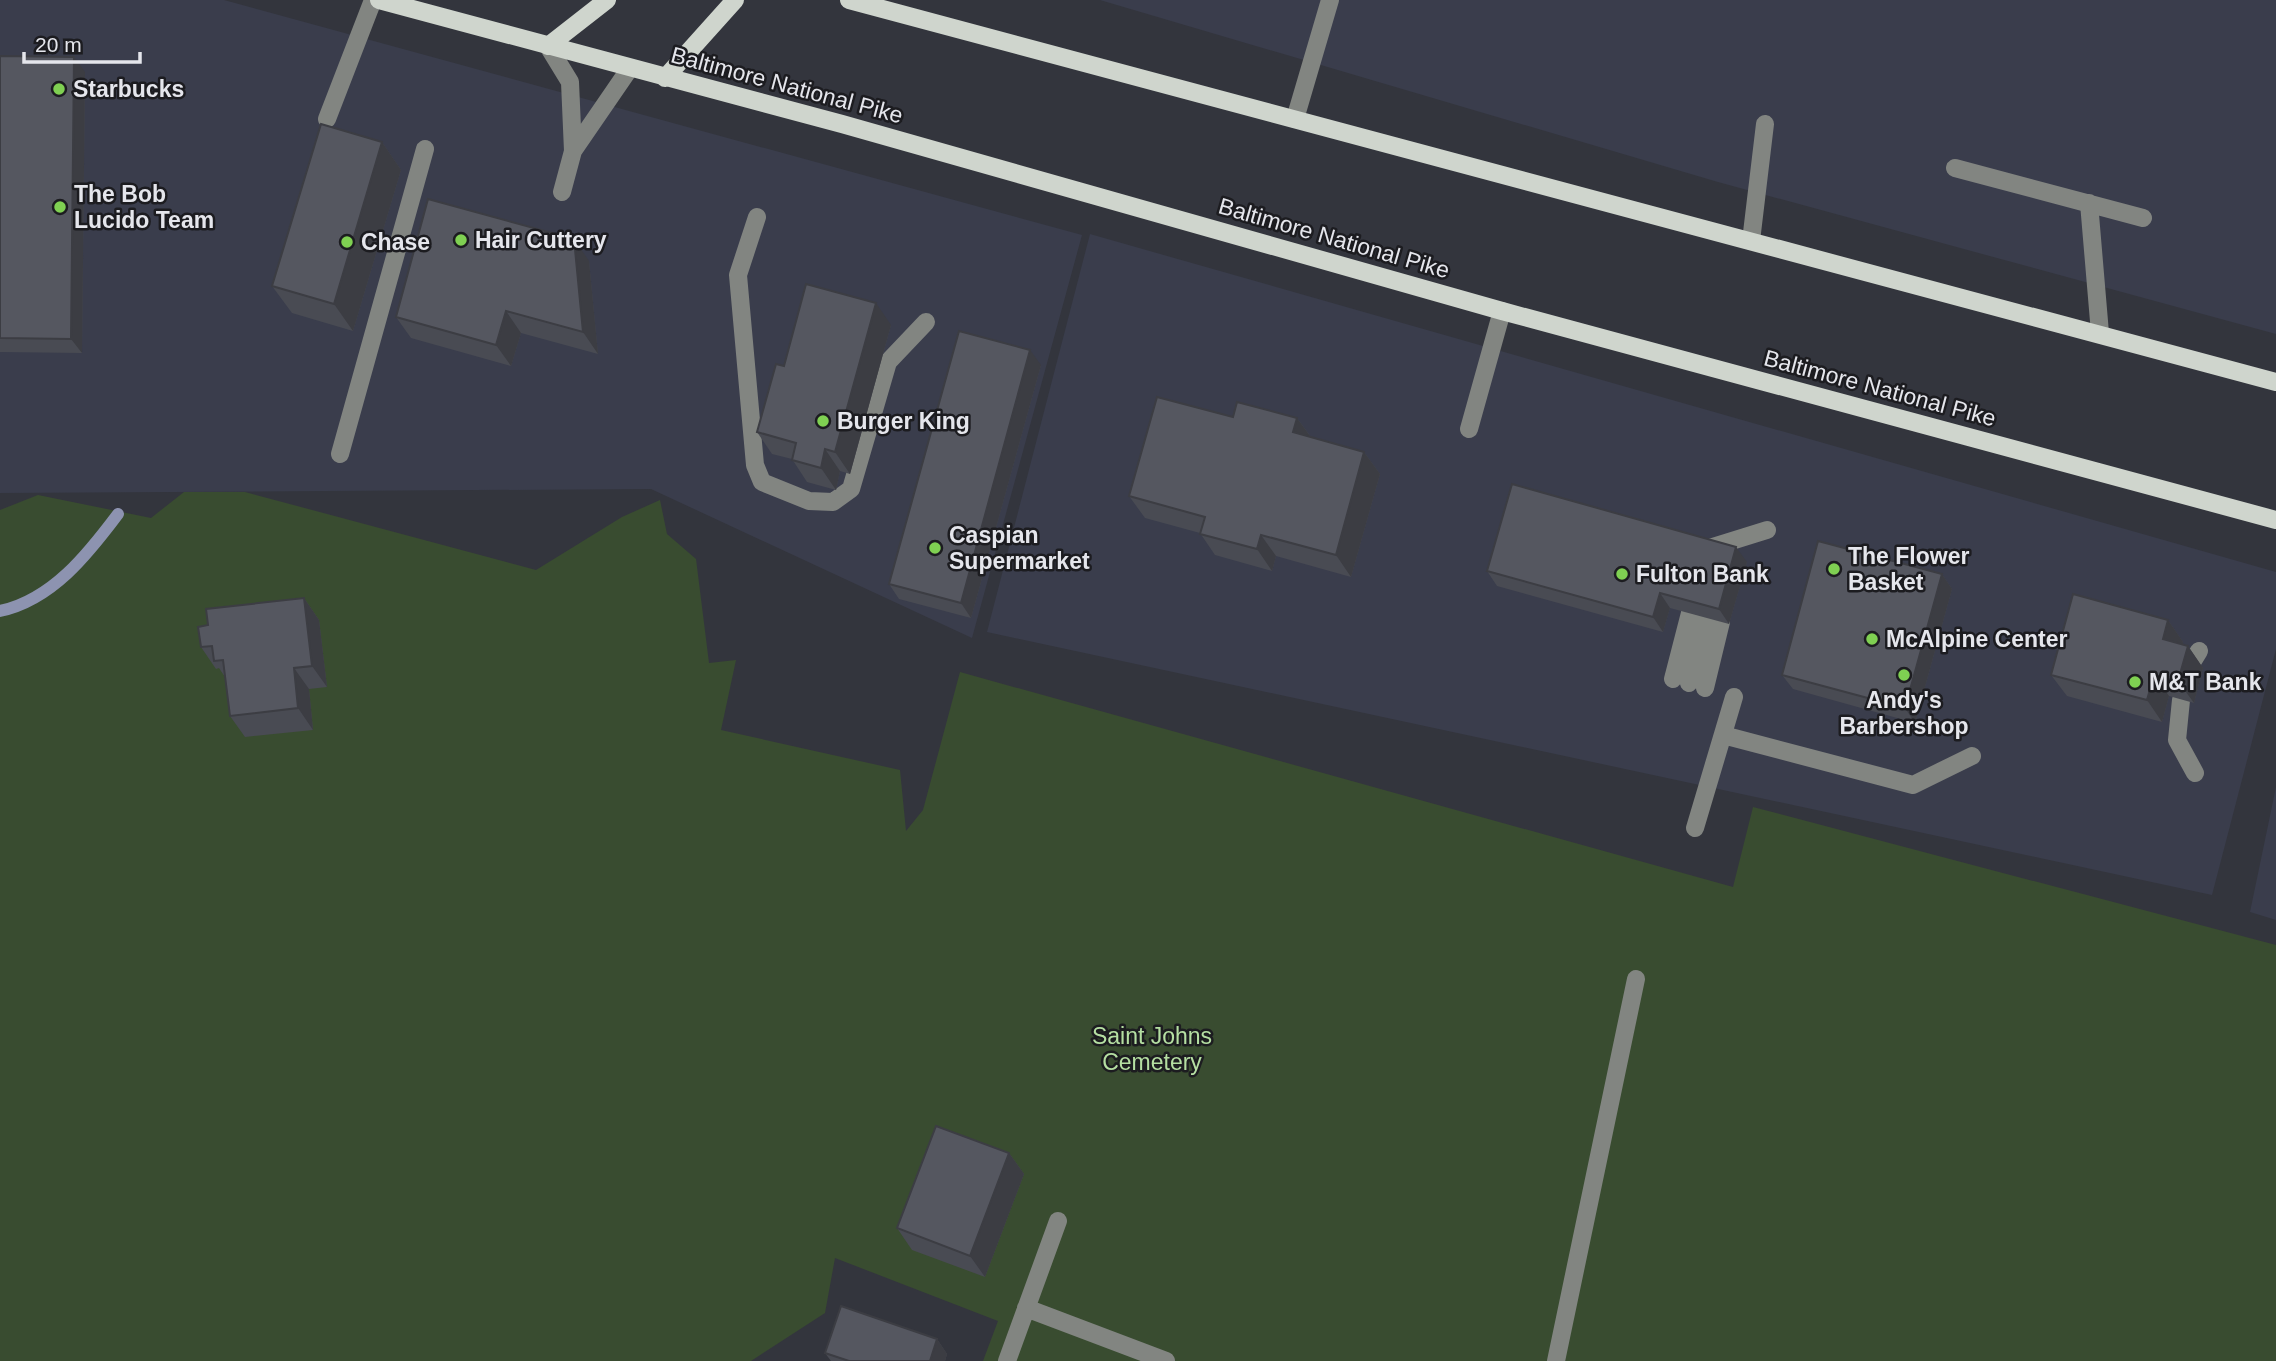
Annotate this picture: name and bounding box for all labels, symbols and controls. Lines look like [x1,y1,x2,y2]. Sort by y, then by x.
scale bar [24,21,140,65]
text: 20 m [35,33,82,56]
street label: Baltimore National Pike [668,42,906,128]
place label: Starbucks [73,76,184,102]
marker: Starbucks [51,81,67,97]
place label: The Bob Lucido Team [74,181,214,233]
street label: Baltimore National Pike [1216,193,1452,283]
marker: The Bob Lucido Team [52,199,68,215]
place label: Hair Cuttery [475,227,607,253]
place label: Chase [361,229,430,255]
marker: Hair Cuttery [453,232,469,248]
marker: Chase [339,234,355,250]
street label: Baltimore National Pike [1761,345,1999,431]
place label: Burger King [837,408,970,434]
marker: Burger King [815,413,831,429]
place label: Caspian Supermarket [949,522,1090,574]
marker: Caspian Supermarket [927,540,943,556]
place label: The Flower Basket [1848,543,1969,595]
place label: Fulton Bank [1636,561,1769,587]
marker: The Flower Basket [1826,561,1842,577]
marker: Fulton Bank [1614,566,1630,582]
place label: McAlpine Center [1886,626,2068,652]
marker: McAlpine Center [1864,631,1880,647]
marker: Andy's Barbershop [1896,667,1912,683]
place label: M&T Bank [2149,669,2262,695]
marker: M&T Bank [2127,674,2143,690]
place label: Andy's Barbershop [1839,687,1969,739]
park label: Saint Johns Cemetery [1092,1023,1212,1075]

